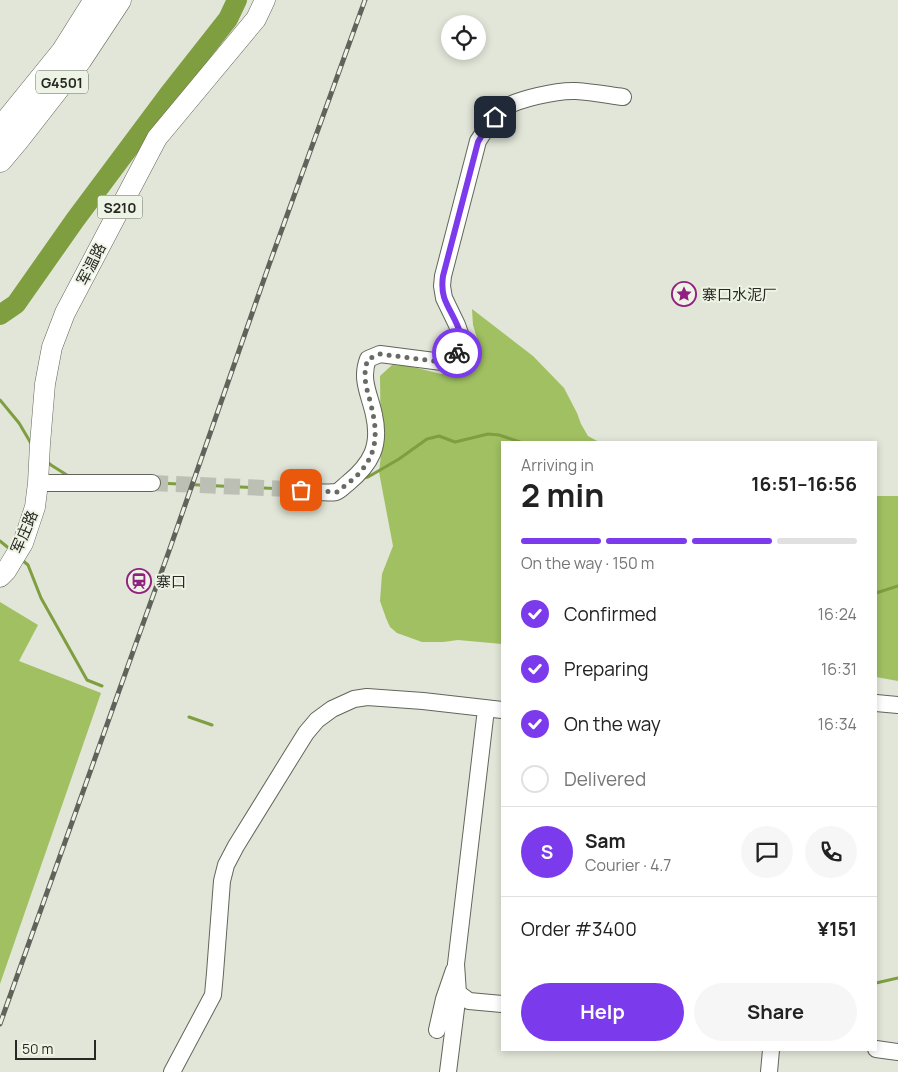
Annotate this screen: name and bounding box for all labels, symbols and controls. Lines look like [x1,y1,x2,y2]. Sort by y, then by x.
map controls [441,15,486,60]
button: locate [441,15,486,60]
road number: G4501 [36,70,88,94]
pin [474,96,516,138]
icon: home [481,103,509,131]
road number: S210 [98,196,142,218]
street label: 军温路 [71,239,111,289]
place icon: 寨口水泥厂 [671,281,697,307]
place label: 寨口水泥厂 [702,284,777,305]
courier [432,328,482,378]
icon: bike [443,339,471,367]
text: Arriving in [521,454,594,476]
pin [280,469,322,511]
text: 16:51–16:56 [751,471,857,497]
text: 2 min [521,473,604,517]
icon: bag [287,476,315,504]
street label: 军庄路 [6,507,42,557]
text: On the way · 150 m [521,552,654,574]
station icon: 寨口 [126,568,152,594]
place label: 寨口 [156,571,186,592]
icon: check [521,600,549,628]
text: Confirmed [564,601,657,627]
text: 16:24 [818,603,857,625]
icon: check [521,655,549,683]
text: Preparing [564,656,649,682]
text: 16:31 [821,658,857,680]
icon: check [521,710,549,738]
text: On the way [564,711,661,737]
text: 16:34 [818,713,857,735]
text: Delivered [564,766,646,792]
button: chat [741,826,793,878]
button: phone [805,826,857,878]
text: Sam [585,828,626,854]
text: S [541,839,553,865]
text: Courier · 4.7 [585,854,671,876]
text: Order #3400 [521,916,637,942]
text: ¥151 [818,916,857,942]
button: Help [521,983,684,1041]
button: Share [694,983,857,1041]
scale bar [15,1037,96,1060]
text: 50 m [22,1039,53,1058]

